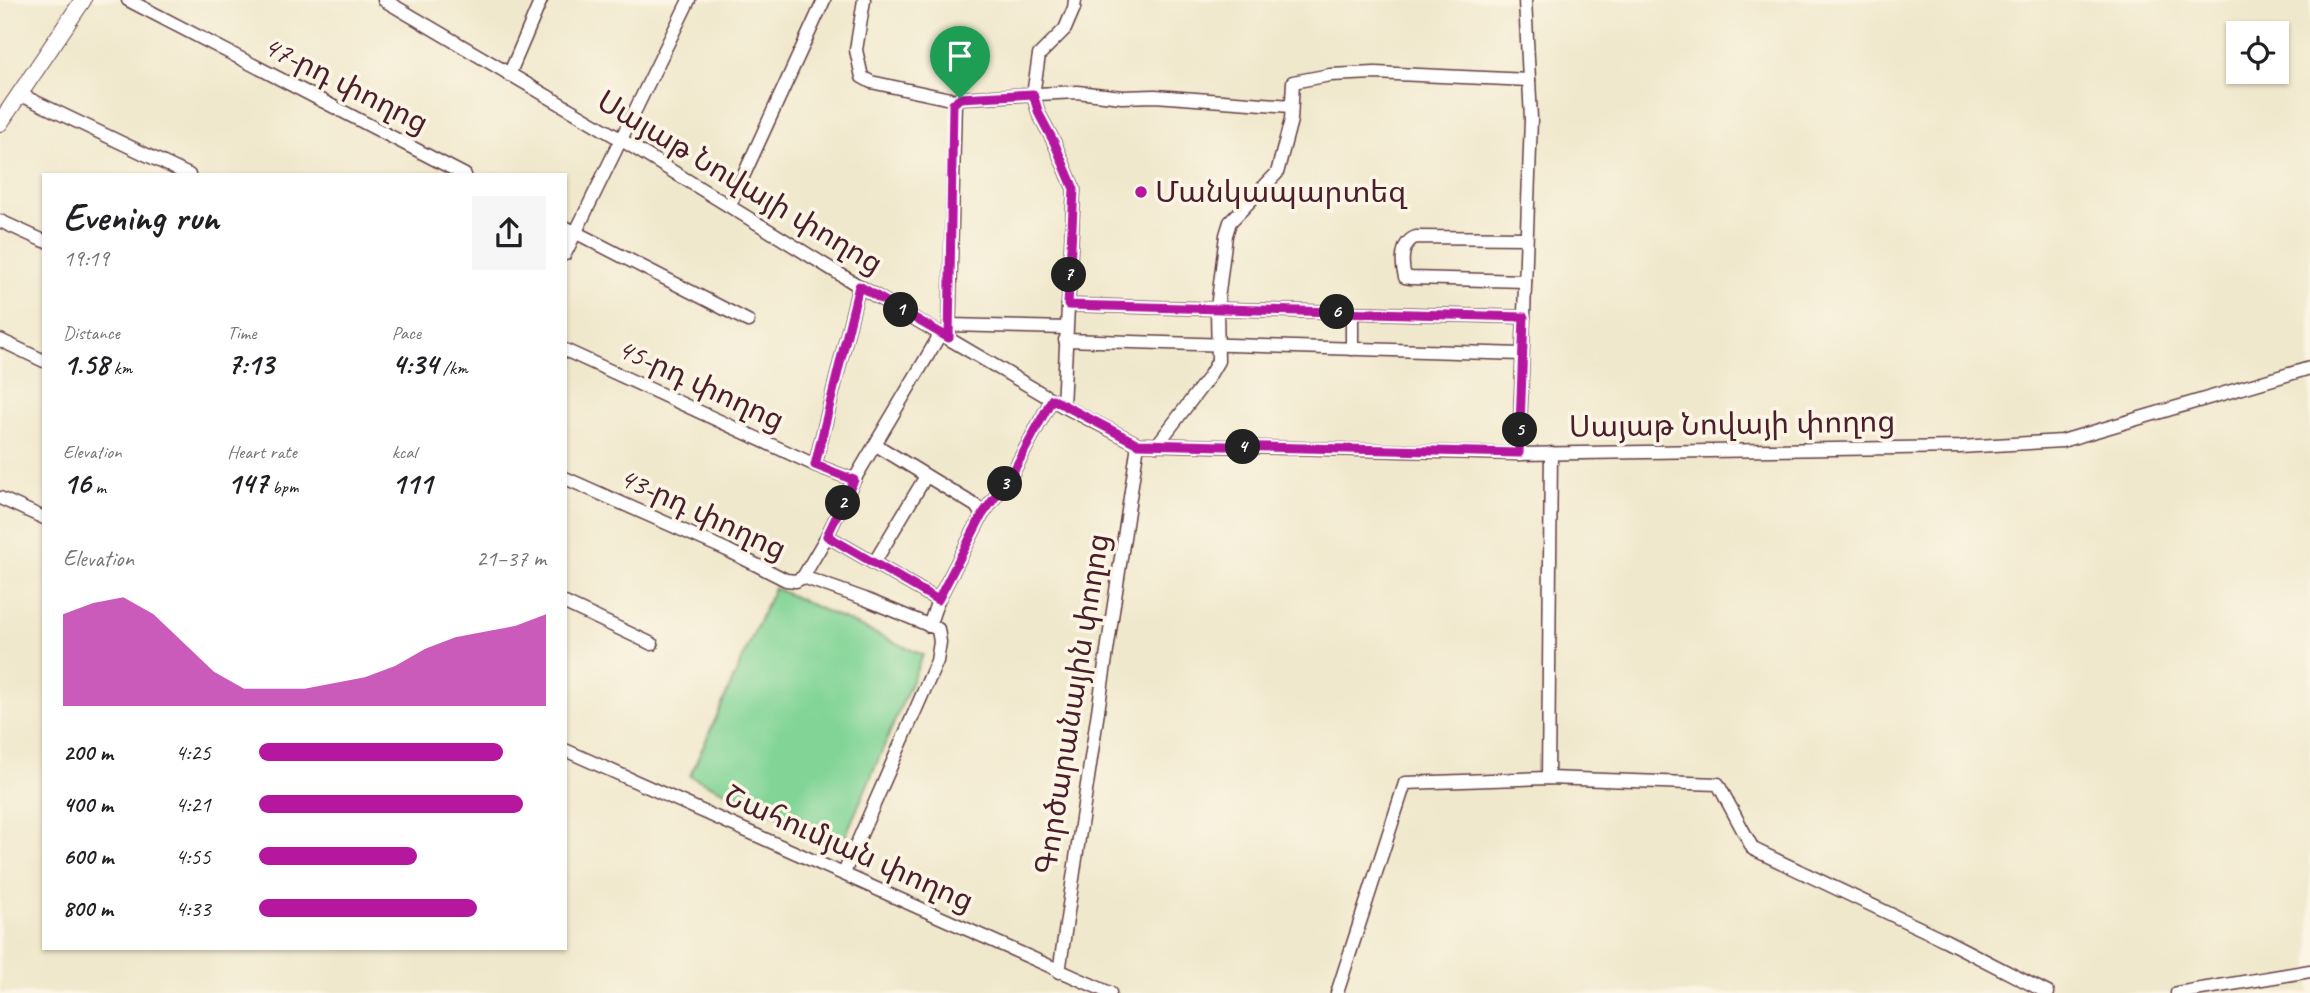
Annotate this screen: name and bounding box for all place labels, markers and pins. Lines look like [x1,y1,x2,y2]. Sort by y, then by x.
pin [930,26,990,98]
place label: Մանկապարտեզ [1155,173,1408,211]
marker: Մանկապարտեզ [1133,184,1149,200]
pin: 7 [1052,258,1086,292]
pin: 1 [884,292,918,328]
pin: 6 [1320,294,1354,330]
pin: 5 [1502,412,1538,448]
pin: 4 [1226,430,1260,464]
pin: 3 [988,466,1023,502]
pin: 2 [826,486,860,520]

